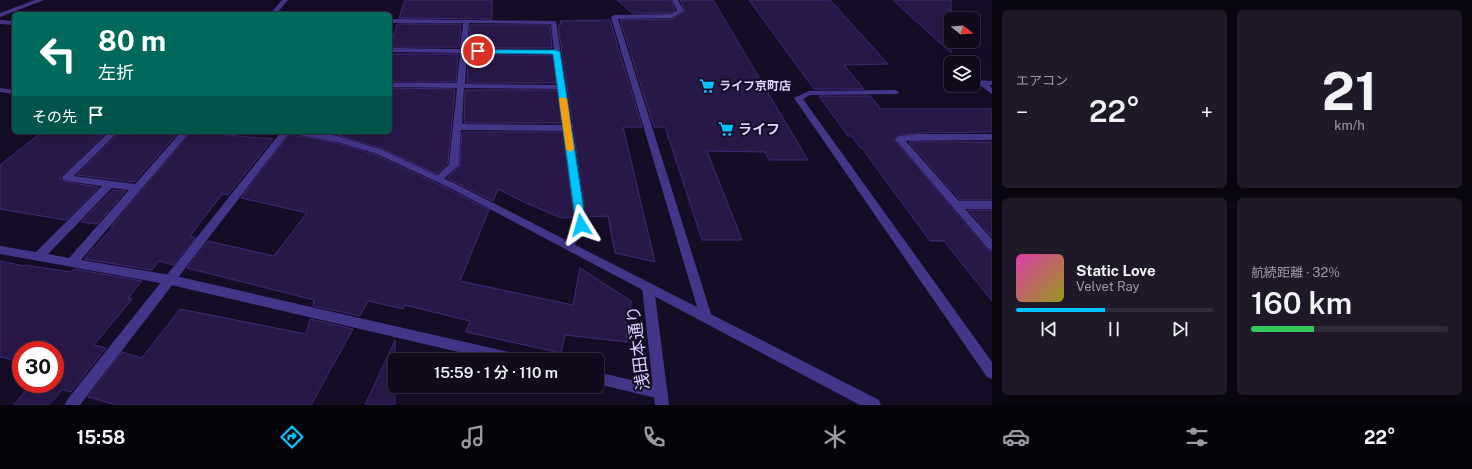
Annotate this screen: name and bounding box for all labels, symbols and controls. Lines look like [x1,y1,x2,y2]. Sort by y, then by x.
north arrow [944,12,980,48]
map controls [944,12,980,92]
text: 80 m [98,24,166,57]
icon: left [32,28,84,80]
pin [461,34,495,68]
icon: arrive [467,40,489,62]
button: layers [944,56,980,92]
text: 21 [1322,61,1377,122]
text: 左折 [98,62,134,83]
text: エアコン [1016,73,1068,88]
supermarket icon: ライフ京町店 [698,77,716,95]
place label: ライフ京町店 [719,79,791,93]
text: 22° [1089,93,1140,129]
text: − [1016,99,1028,125]
text: + [1201,99,1213,125]
icon: arrive [85,104,107,126]
text: その先 [32,108,77,125]
text: km/h [1334,118,1365,133]
supermarket icon: ライフ [717,120,735,138]
place label: ライフ [738,121,780,137]
position arrow [560,204,602,246]
text: Static Love [1076,262,1156,279]
text: 航続距離 · 32% [1251,265,1340,280]
text: Velvet Ray [1076,279,1140,294]
text: 160 km [1251,285,1352,321]
street label: 浅田本通り [623,305,653,391]
icon: previous [1038,318,1060,340]
icon: pause [1103,318,1125,340]
icon: next [1169,318,1191,340]
speed limit sign: 30 [12,341,64,393]
text: 15:59 · 1 分 · 110 m [434,364,558,381]
icon: directions [278,423,306,451]
icon: music [459,423,487,451]
icon: phone [640,423,668,451]
icon: climate [821,423,849,451]
icon: car [1002,423,1030,451]
icon: filters [1183,423,1211,451]
text: 15:58 [76,427,125,448]
text: 22° [1364,427,1395,448]

